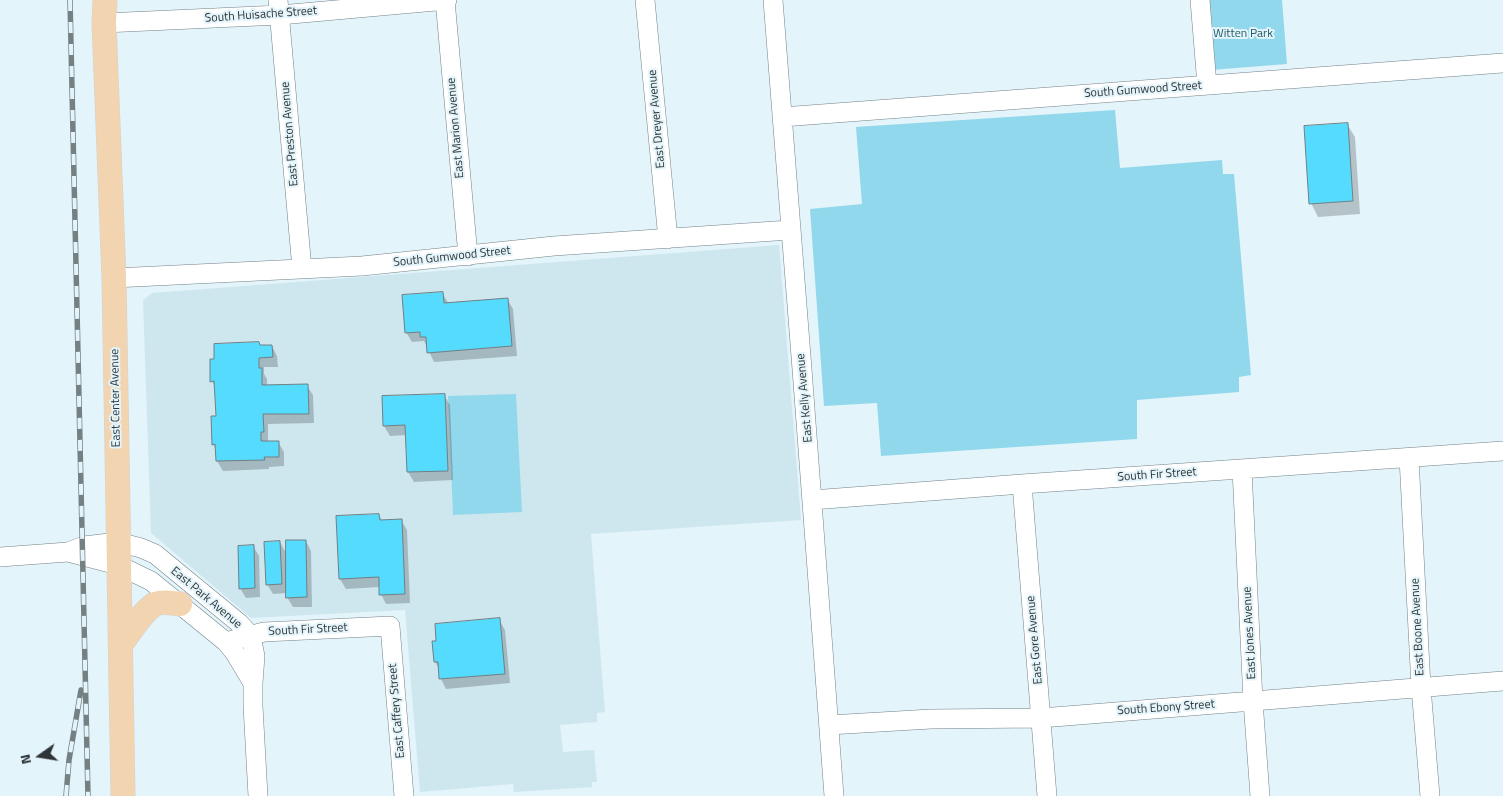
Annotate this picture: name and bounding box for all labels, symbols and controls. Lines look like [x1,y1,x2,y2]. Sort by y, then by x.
street label: South Huisache Street [204,4,318,26]
park label: Witten Park [1213,27,1273,41]
street label: East Dreyer Avenue [646,69,668,169]
street label: East Marion Avenue [444,77,468,179]
street label: South Gumwood Street [1084,79,1202,101]
street label: East Preston Avenue [278,81,302,187]
street label: South Gumwood Street [393,244,511,270]
street label: East Center Avenue [108,349,124,447]
street label: East Kelly Avenue [794,353,816,443]
street label: South Fir Street [1117,465,1197,485]
street label: East Park Avenue [168,564,244,632]
street label: East Boone Avenue [1408,578,1428,676]
street label: East Jones Avenue [1240,586,1260,680]
street label: East Gore Avenue [1024,595,1046,685]
street label: South Fir Street [268,621,348,639]
street label: East Caffery Street [386,663,408,759]
street label: South Ebony Street [1117,697,1215,719]
north arrow [15,731,65,781]
text: N [14,752,36,767]

